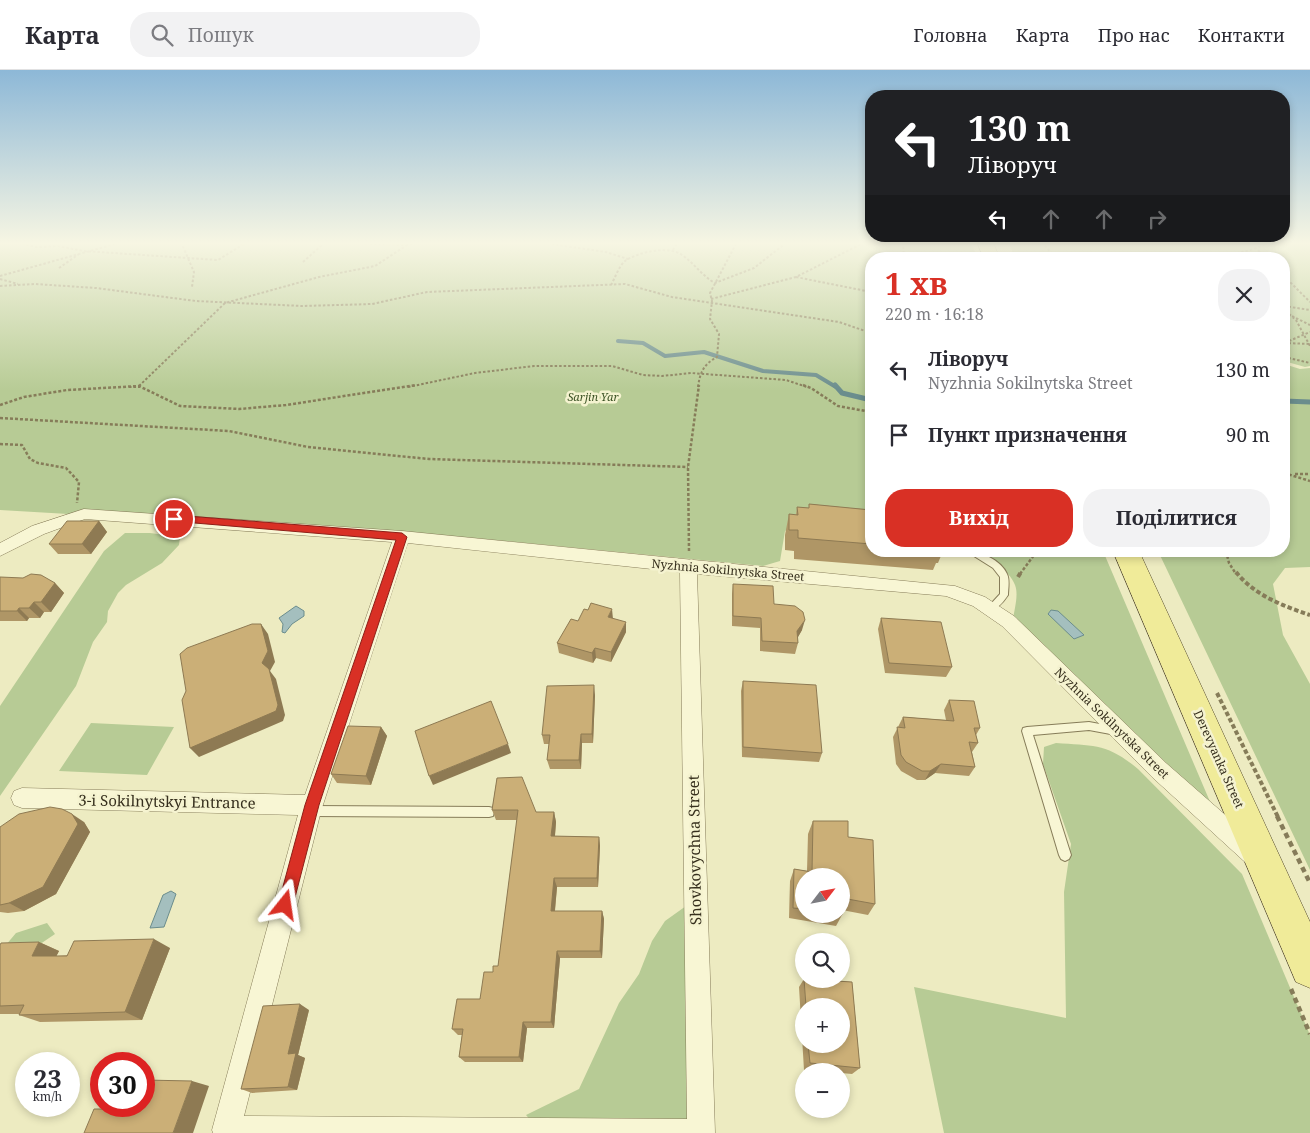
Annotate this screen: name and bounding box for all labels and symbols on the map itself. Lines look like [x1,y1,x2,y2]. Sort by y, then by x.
park label: Sarjin Yar [567,389,619,404]
pin [153,498,195,540]
street label: Nyzhnia Sokilnytska Street [651,555,805,585]
street label: Nyzhnia Sokilnytska Street [1051,664,1173,782]
street label: Derevyanka Street [1190,707,1248,811]
street label: Shovkovychna Street [683,775,705,925]
street label: 3-i Sokilnytskyi Entrance [78,789,256,813]
north arrow [795,868,850,922]
position arrow [258,878,310,930]
speed limit sign: 30 [90,1052,155,1117]

